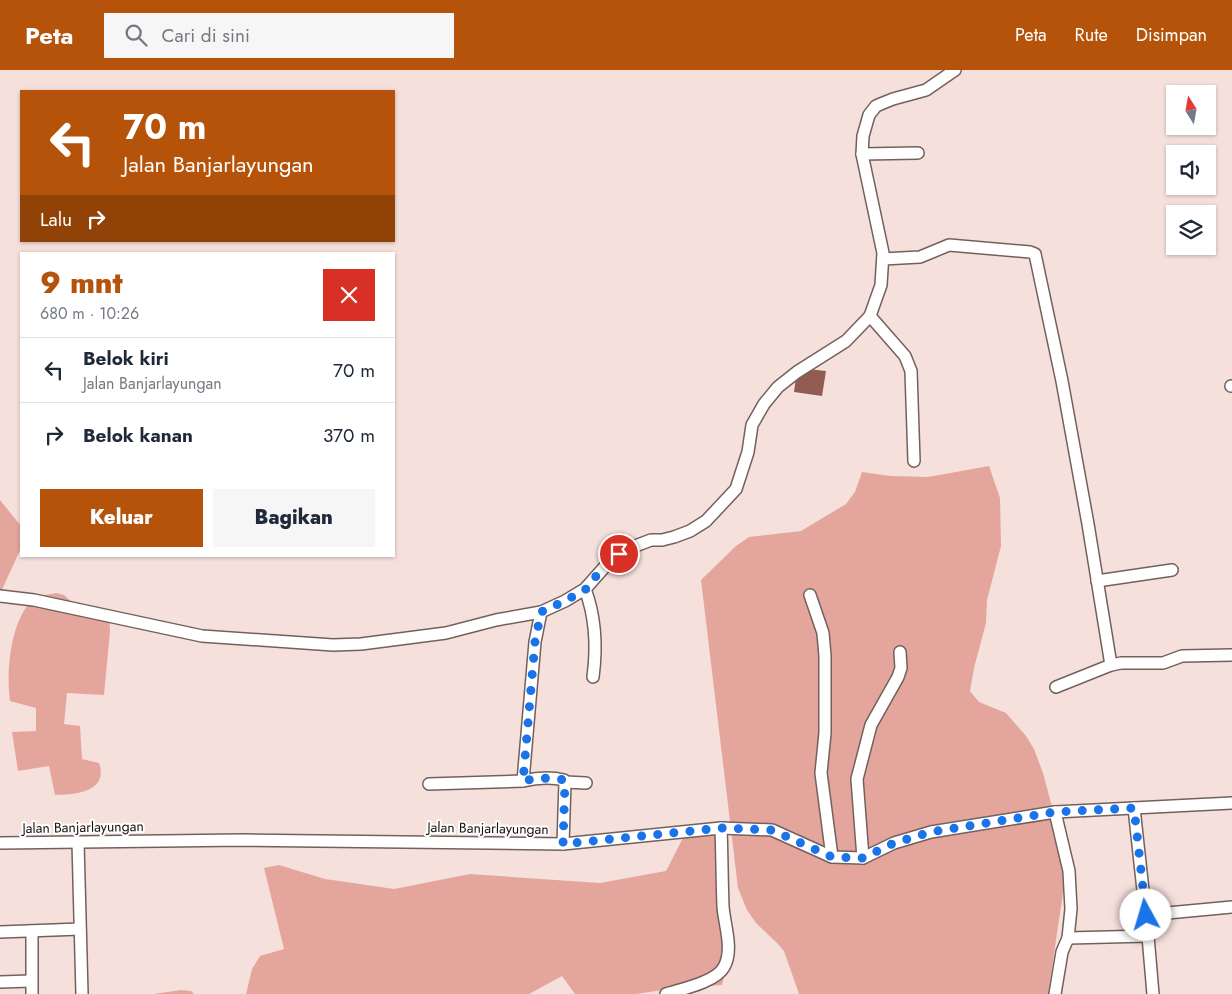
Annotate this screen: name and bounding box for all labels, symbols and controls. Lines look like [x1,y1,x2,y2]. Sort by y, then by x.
search box [104,13,454,58]
text: Peta [25,18,74,53]
icon: search [122,21,150,49]
text: Cari di sini [162,22,250,49]
text: Peta [1015,22,1047,48]
text: Rute [1075,22,1108,48]
text: Disimpan [1136,22,1207,48]
north arrow [1166,85,1216,135]
map controls [1166,85,1216,255]
text: 70 m [123,102,206,152]
icon: left [40,110,105,175]
button: sound [1166,145,1216,195]
text: Jalan Banjarlayungan [123,148,314,180]
icon: right [82,205,110,233]
button: layers [1166,205,1216,255]
text: Lalu [40,206,72,233]
text: 9 mnt [40,261,123,304]
button: close [323,269,375,321]
text: 680 m · 10:26 [40,302,139,325]
text: Belok kiri [83,345,169,372]
icon: left [40,356,68,384]
text: 70 m [333,357,375,384]
text: Jalan Banjarlayungan [83,372,222,395]
icon: right [40,421,68,449]
text: Belok kanan [83,422,193,449]
text: 370 m [323,422,375,449]
button: Keluar [40,489,203,547]
button: Bagikan [213,489,375,547]
pin [598,533,640,575]
icon: arrive [605,540,633,568]
street label: Jalan Banjarlayungan [20,816,144,838]
street label: Jalan Banjarlayungan [425,817,549,839]
position arrow [1119,888,1171,940]

